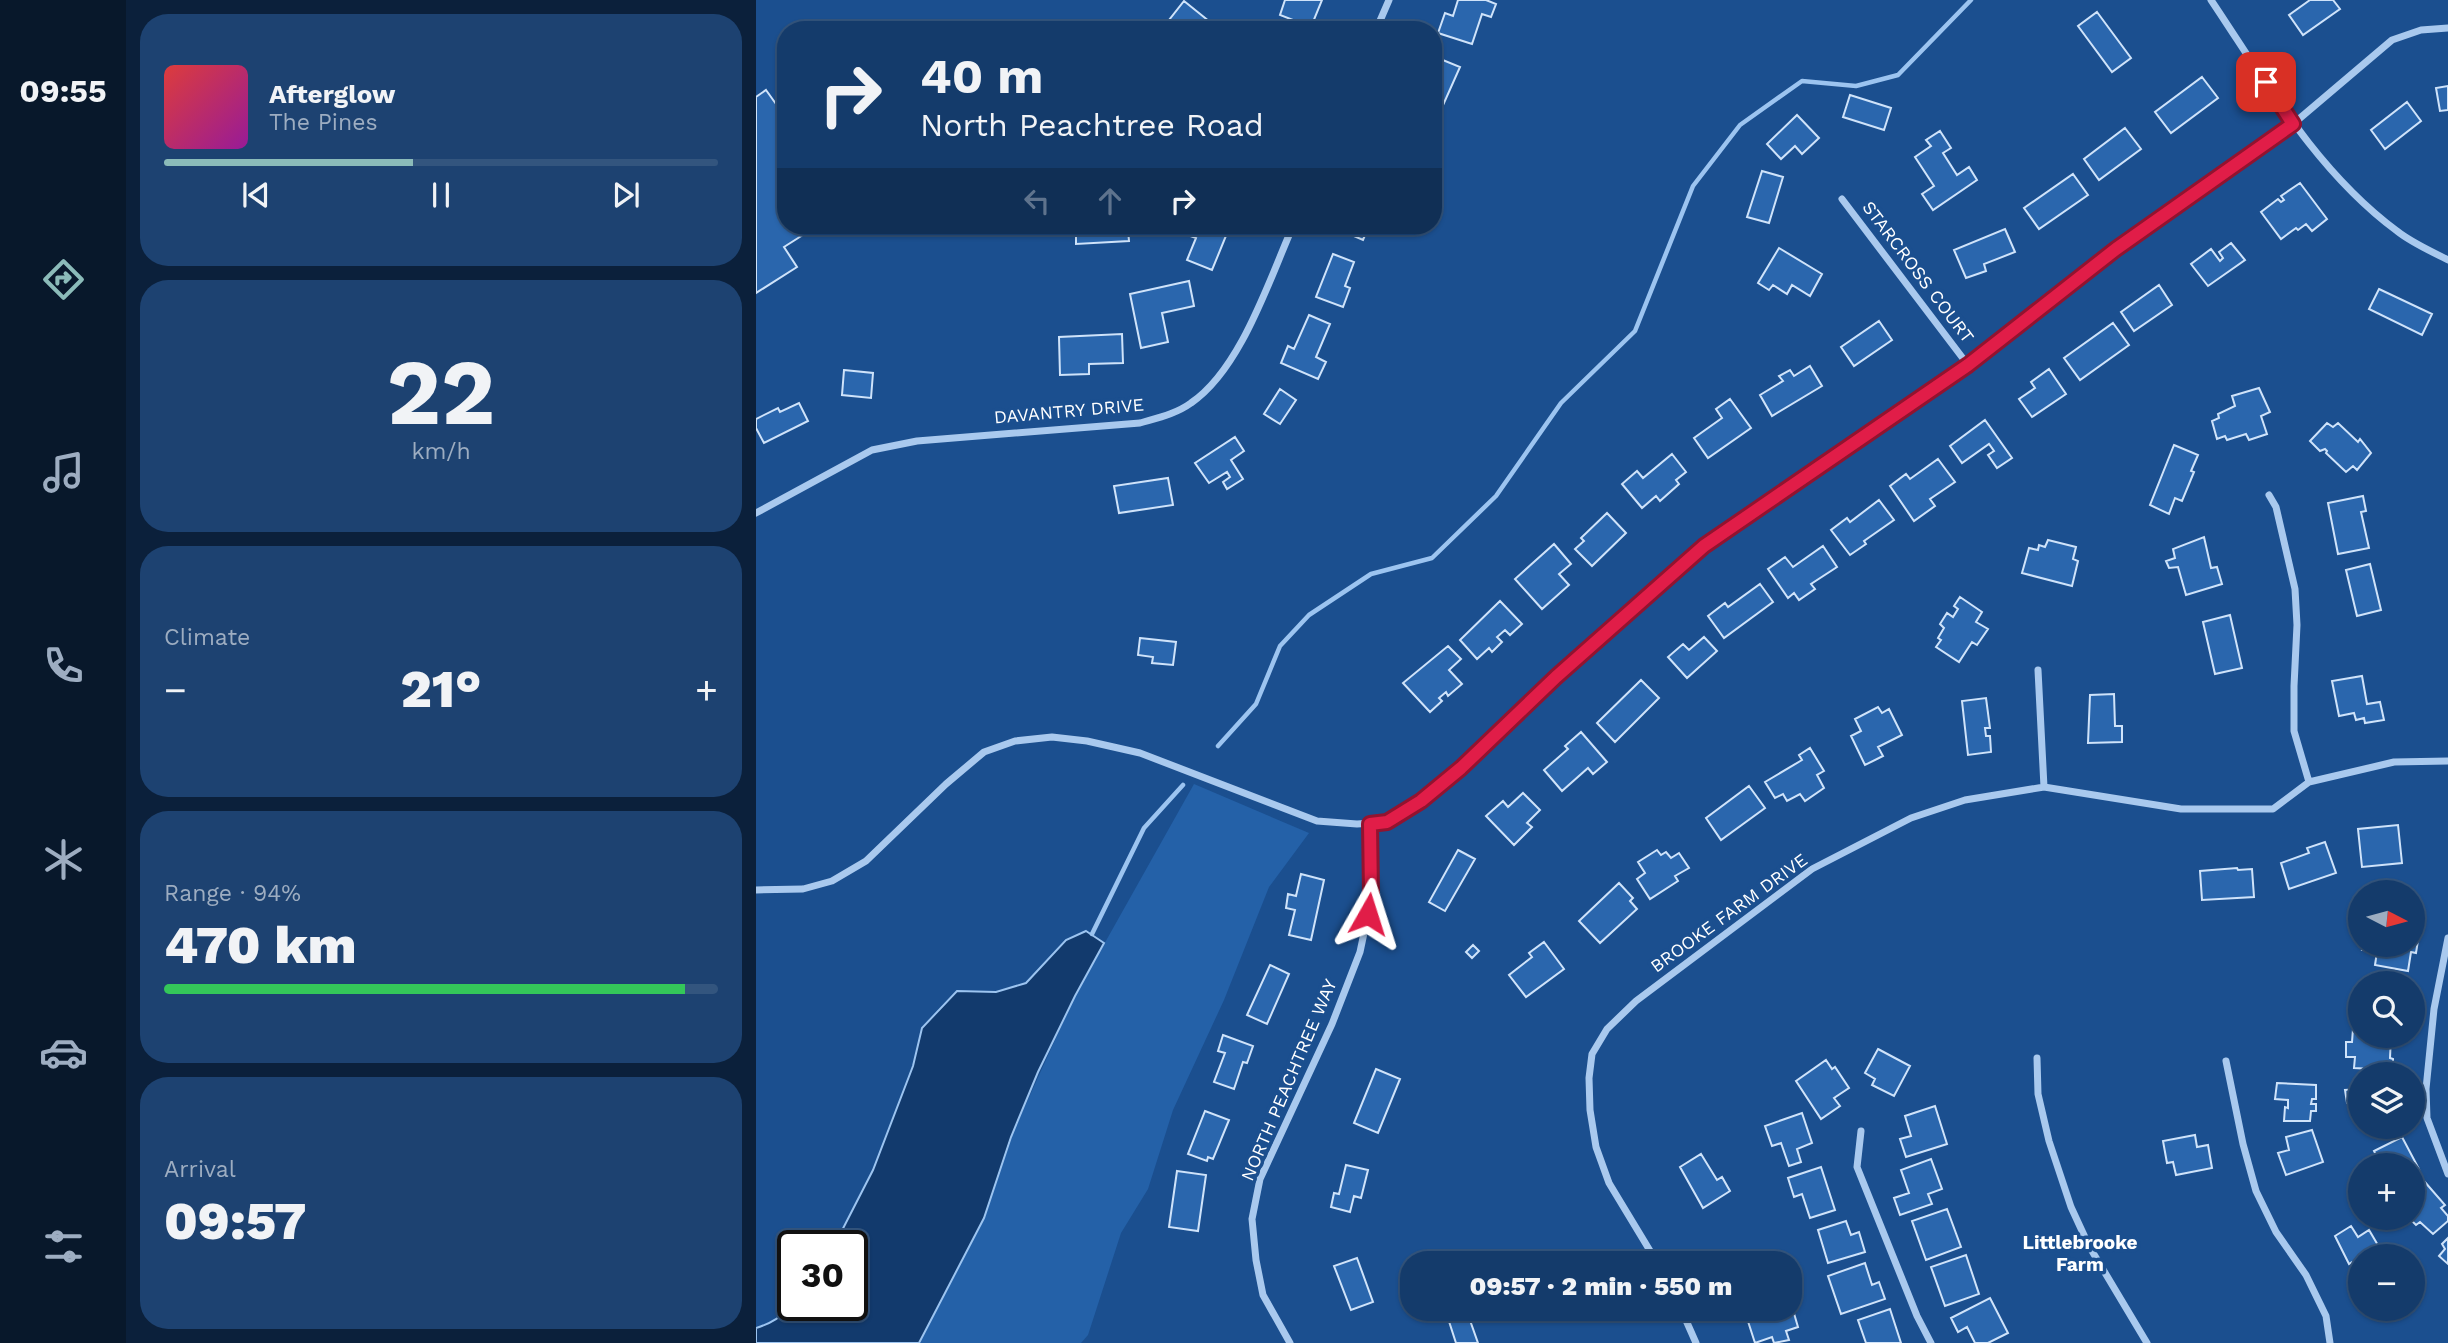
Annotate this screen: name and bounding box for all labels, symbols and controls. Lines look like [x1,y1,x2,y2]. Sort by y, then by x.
text: 40 m [920,47,1043,105]
icon: right [805,49,896,140]
pin [2236,52,2296,112]
icon: arrive [2247,63,2285,101]
text: 09:55 [19,72,107,110]
text: Afterglow [269,79,395,109]
text: North Peachtree Road [920,106,1264,144]
text: The Pines [269,109,378,136]
icon: previous [237,176,275,214]
icon: pause [422,176,460,214]
icon: next [607,176,645,214]
icon: left [1018,182,1056,220]
icon: ahead [1091,182,1129,220]
icon: right [1164,182,1202,220]
street label: STARCROSS COURT [1858,197,1979,347]
icon: directions [39,255,88,304]
text: 22 [387,339,495,446]
street label: DAVANTRY DRIVE [993,393,1145,428]
text: km/h [411,438,471,465]
icon: music [39,448,88,497]
text: Climate [164,624,250,651]
icon: phone [39,641,88,690]
text: 21° [401,659,481,720]
text: − [164,668,187,712]
text: + [695,668,718,712]
icon: climate [39,835,88,884]
street label: BROOKE FARM DRIVE [1646,849,1811,976]
position arrow [1331,877,1405,951]
text: Range · 94% [164,880,301,907]
north arrow [2348,880,2426,957]
map controls [2348,880,2425,1321]
text: 470 km [164,915,357,976]
button: search [2348,971,2425,1048]
street label: NORTH PEACHTREE WAY [1236,975,1341,1184]
icon: car [39,1028,88,1077]
button: layers [2348,1062,2425,1139]
button: + [2348,1153,2425,1230]
text: Arrival [164,1156,236,1183]
text: 09:57 [164,1191,306,1252]
icon: filters [39,1222,88,1271]
speed limit sign: 30 [777,1230,868,1321]
district label: Littlebrooke Farm [2022,1231,2138,1276]
button: − [2348,1244,2425,1321]
text: 09:57 · 2 min · 550 m [1470,1271,1732,1301]

